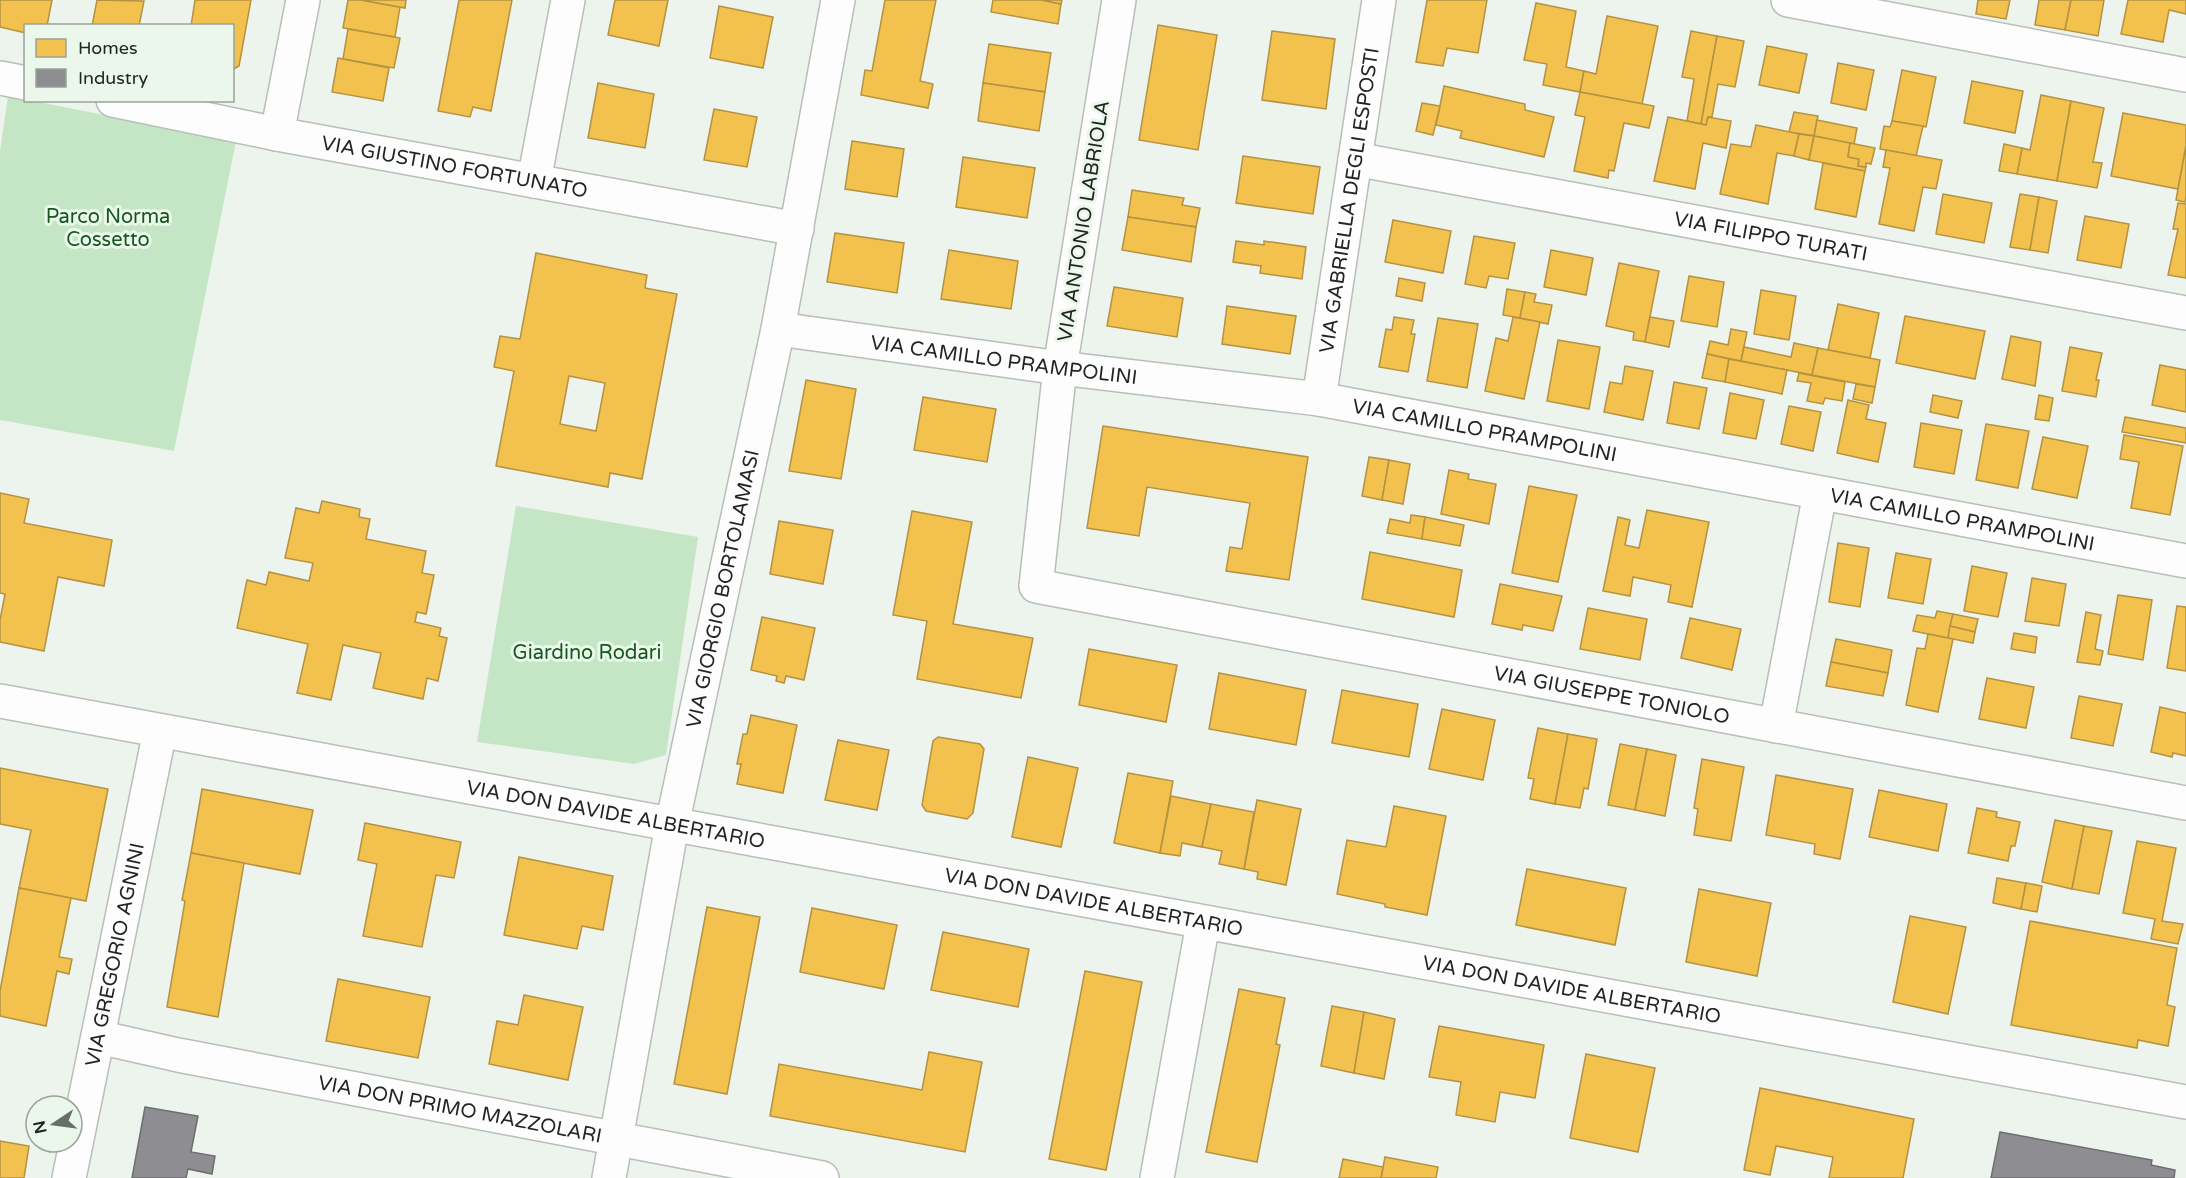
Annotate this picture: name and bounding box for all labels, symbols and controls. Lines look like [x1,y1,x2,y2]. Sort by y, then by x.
legend [24,24,234,102]
text: Homes [78,37,138,59]
street label: VIA GABRIELLA DEGLI ESPOSTI [1315,46,1385,355]
text: Industry [78,67,149,89]
street label: VIA ANTONIO LABRIOLA [1053,99,1115,344]
street label: VIA GIUSTINO FORTUNATO [319,131,589,203]
park label: Parco Norma Cossetto [46,205,170,252]
street label: VIA FILIPPO TURATI [1672,207,1869,267]
street label: VIA CAMILLO PRAMPOLINI [869,331,1138,390]
street label: VIA CAMILLO PRAMPOLINI [1350,394,1619,467]
street label: VIA GIORGIO BORTOLAMASI [682,448,765,730]
street label: VIA CAMILLO PRAMPOLINI [1828,484,2096,557]
park label: Giardino Rodari [513,641,661,665]
street label: VIA GIUSEPPE TONIOLO [1492,662,1732,730]
street label: VIA DON DAVIDE ALBERTARIO [464,776,767,854]
street label: VIA GREGORIO AGNINI [81,841,150,1069]
street label: VIA DON DAVIDE ALBERTARIO [942,863,1245,942]
street label: VIA DON DAVIDE ALBERTARIO [1420,951,1723,1029]
street label: VIA DON PRIMO MAZZOLARI [316,1071,604,1149]
north arrow [24,1094,84,1154]
text: N [29,1119,52,1136]

